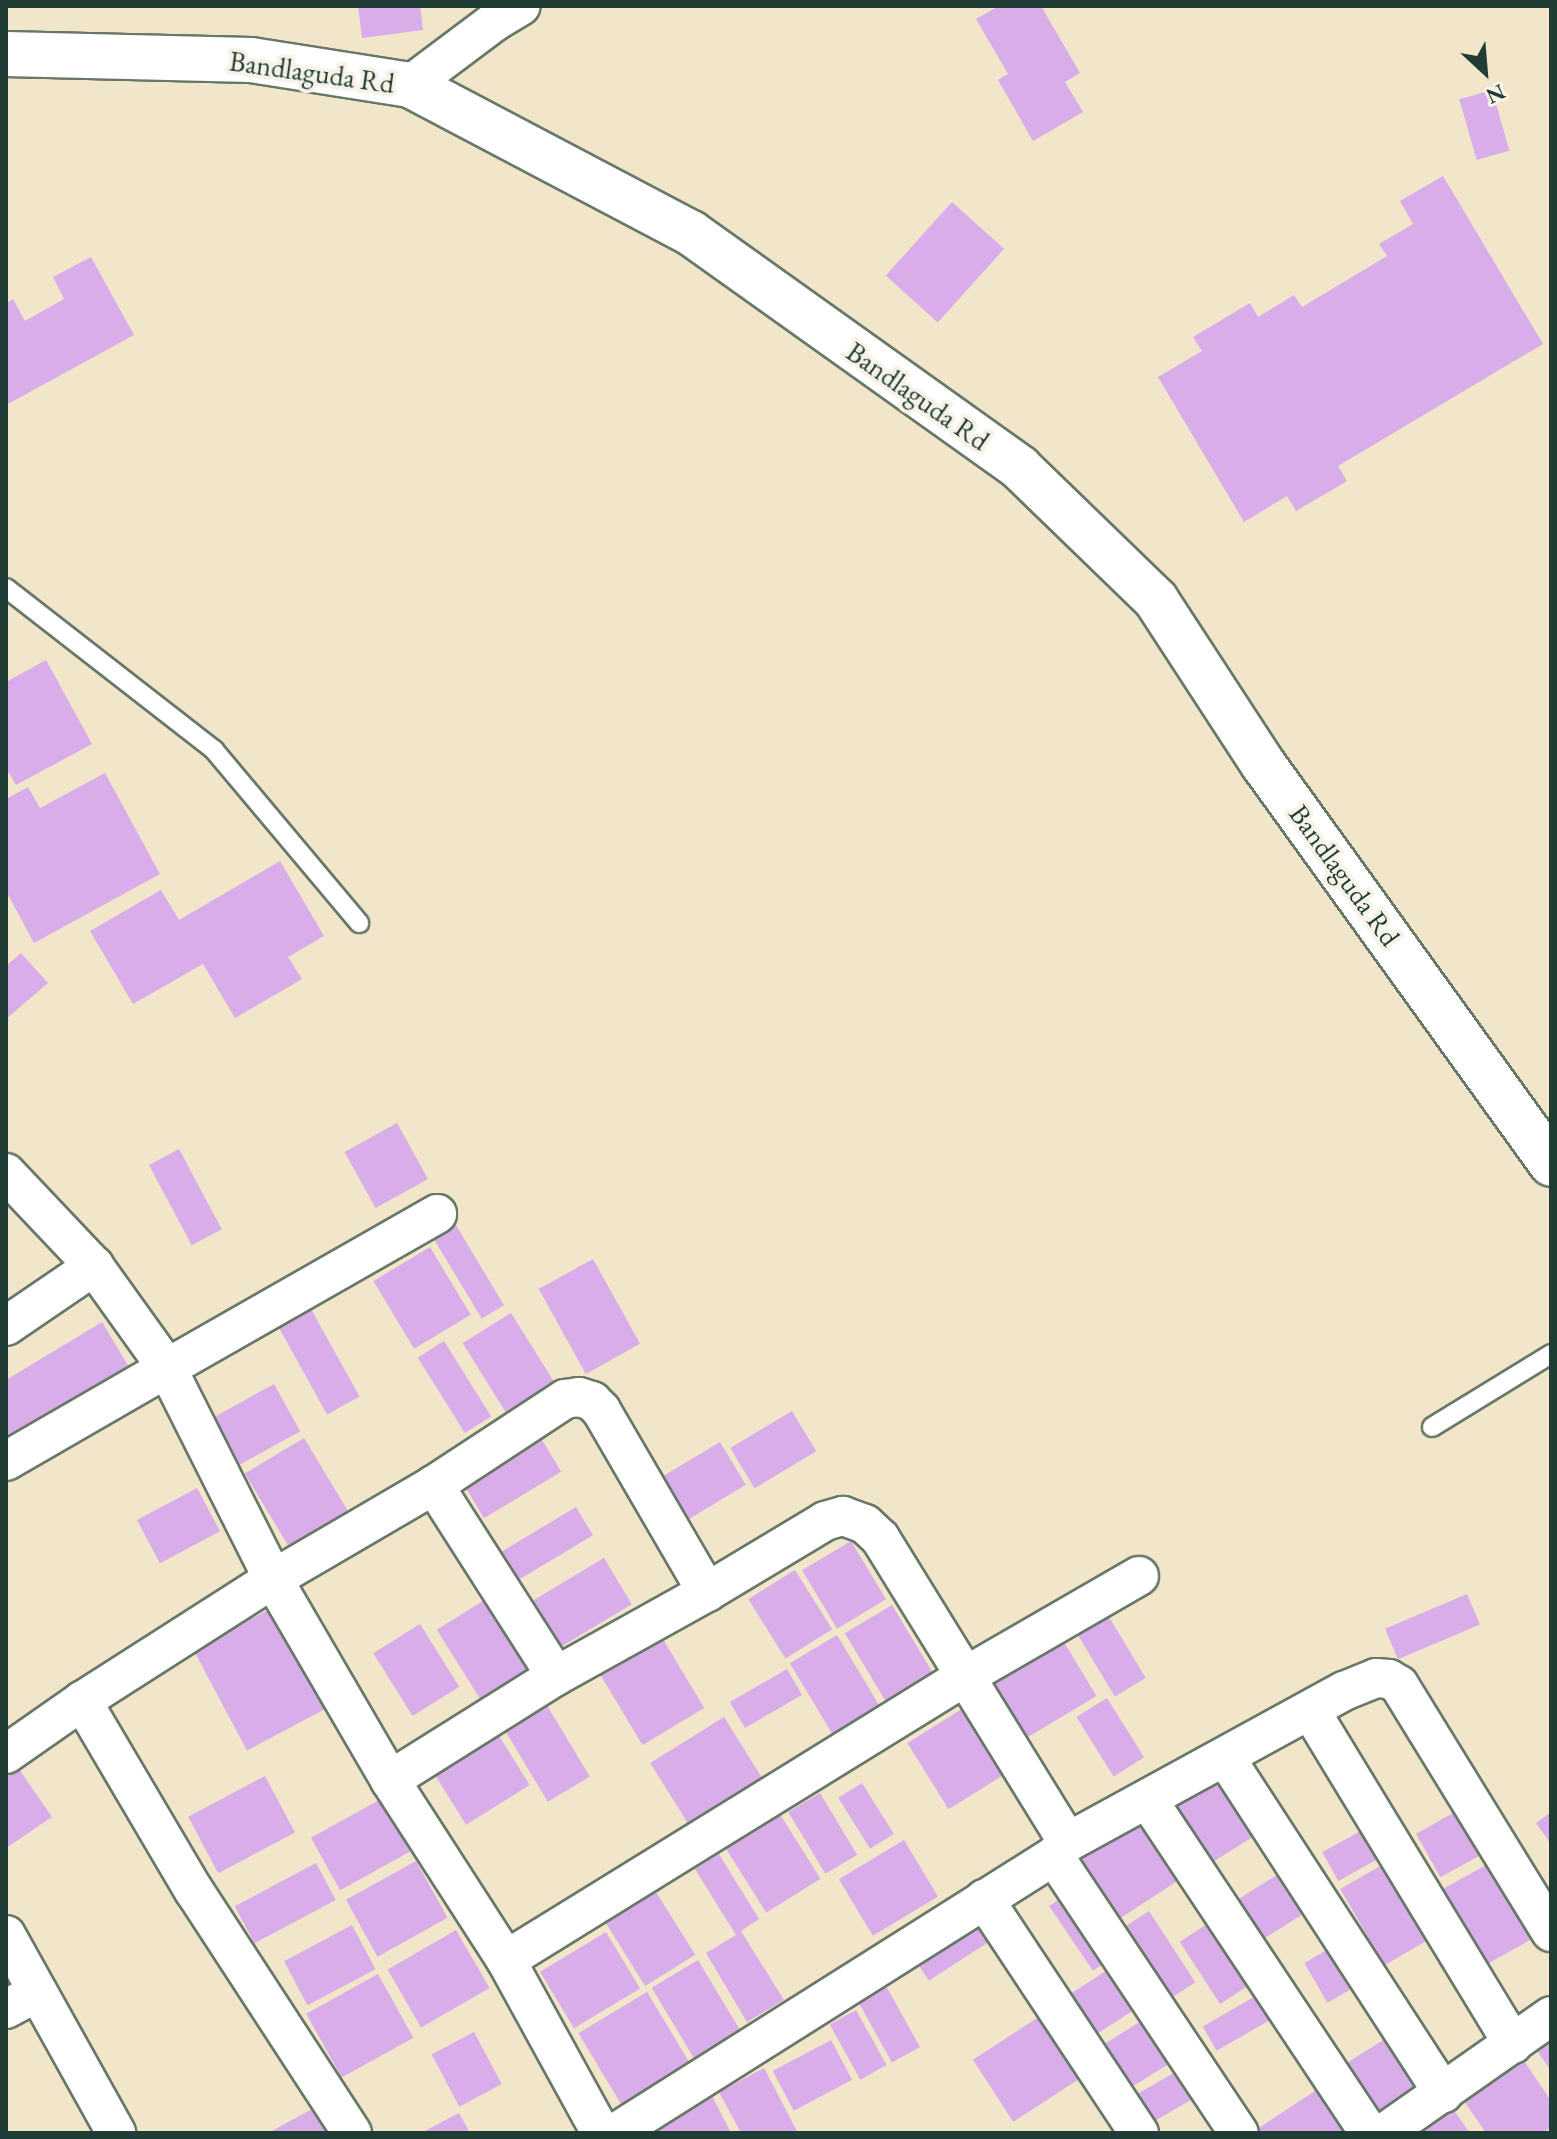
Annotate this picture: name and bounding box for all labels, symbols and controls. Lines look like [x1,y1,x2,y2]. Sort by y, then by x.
north arrow [1445,32,1525,112]
street label: Bandlaguda Rd [227,44,397,100]
text: N [1481,77,1510,111]
street label: Bandlaguda Rd [840,334,996,458]
street label: Bandlaguda Rd [1282,798,1408,952]

